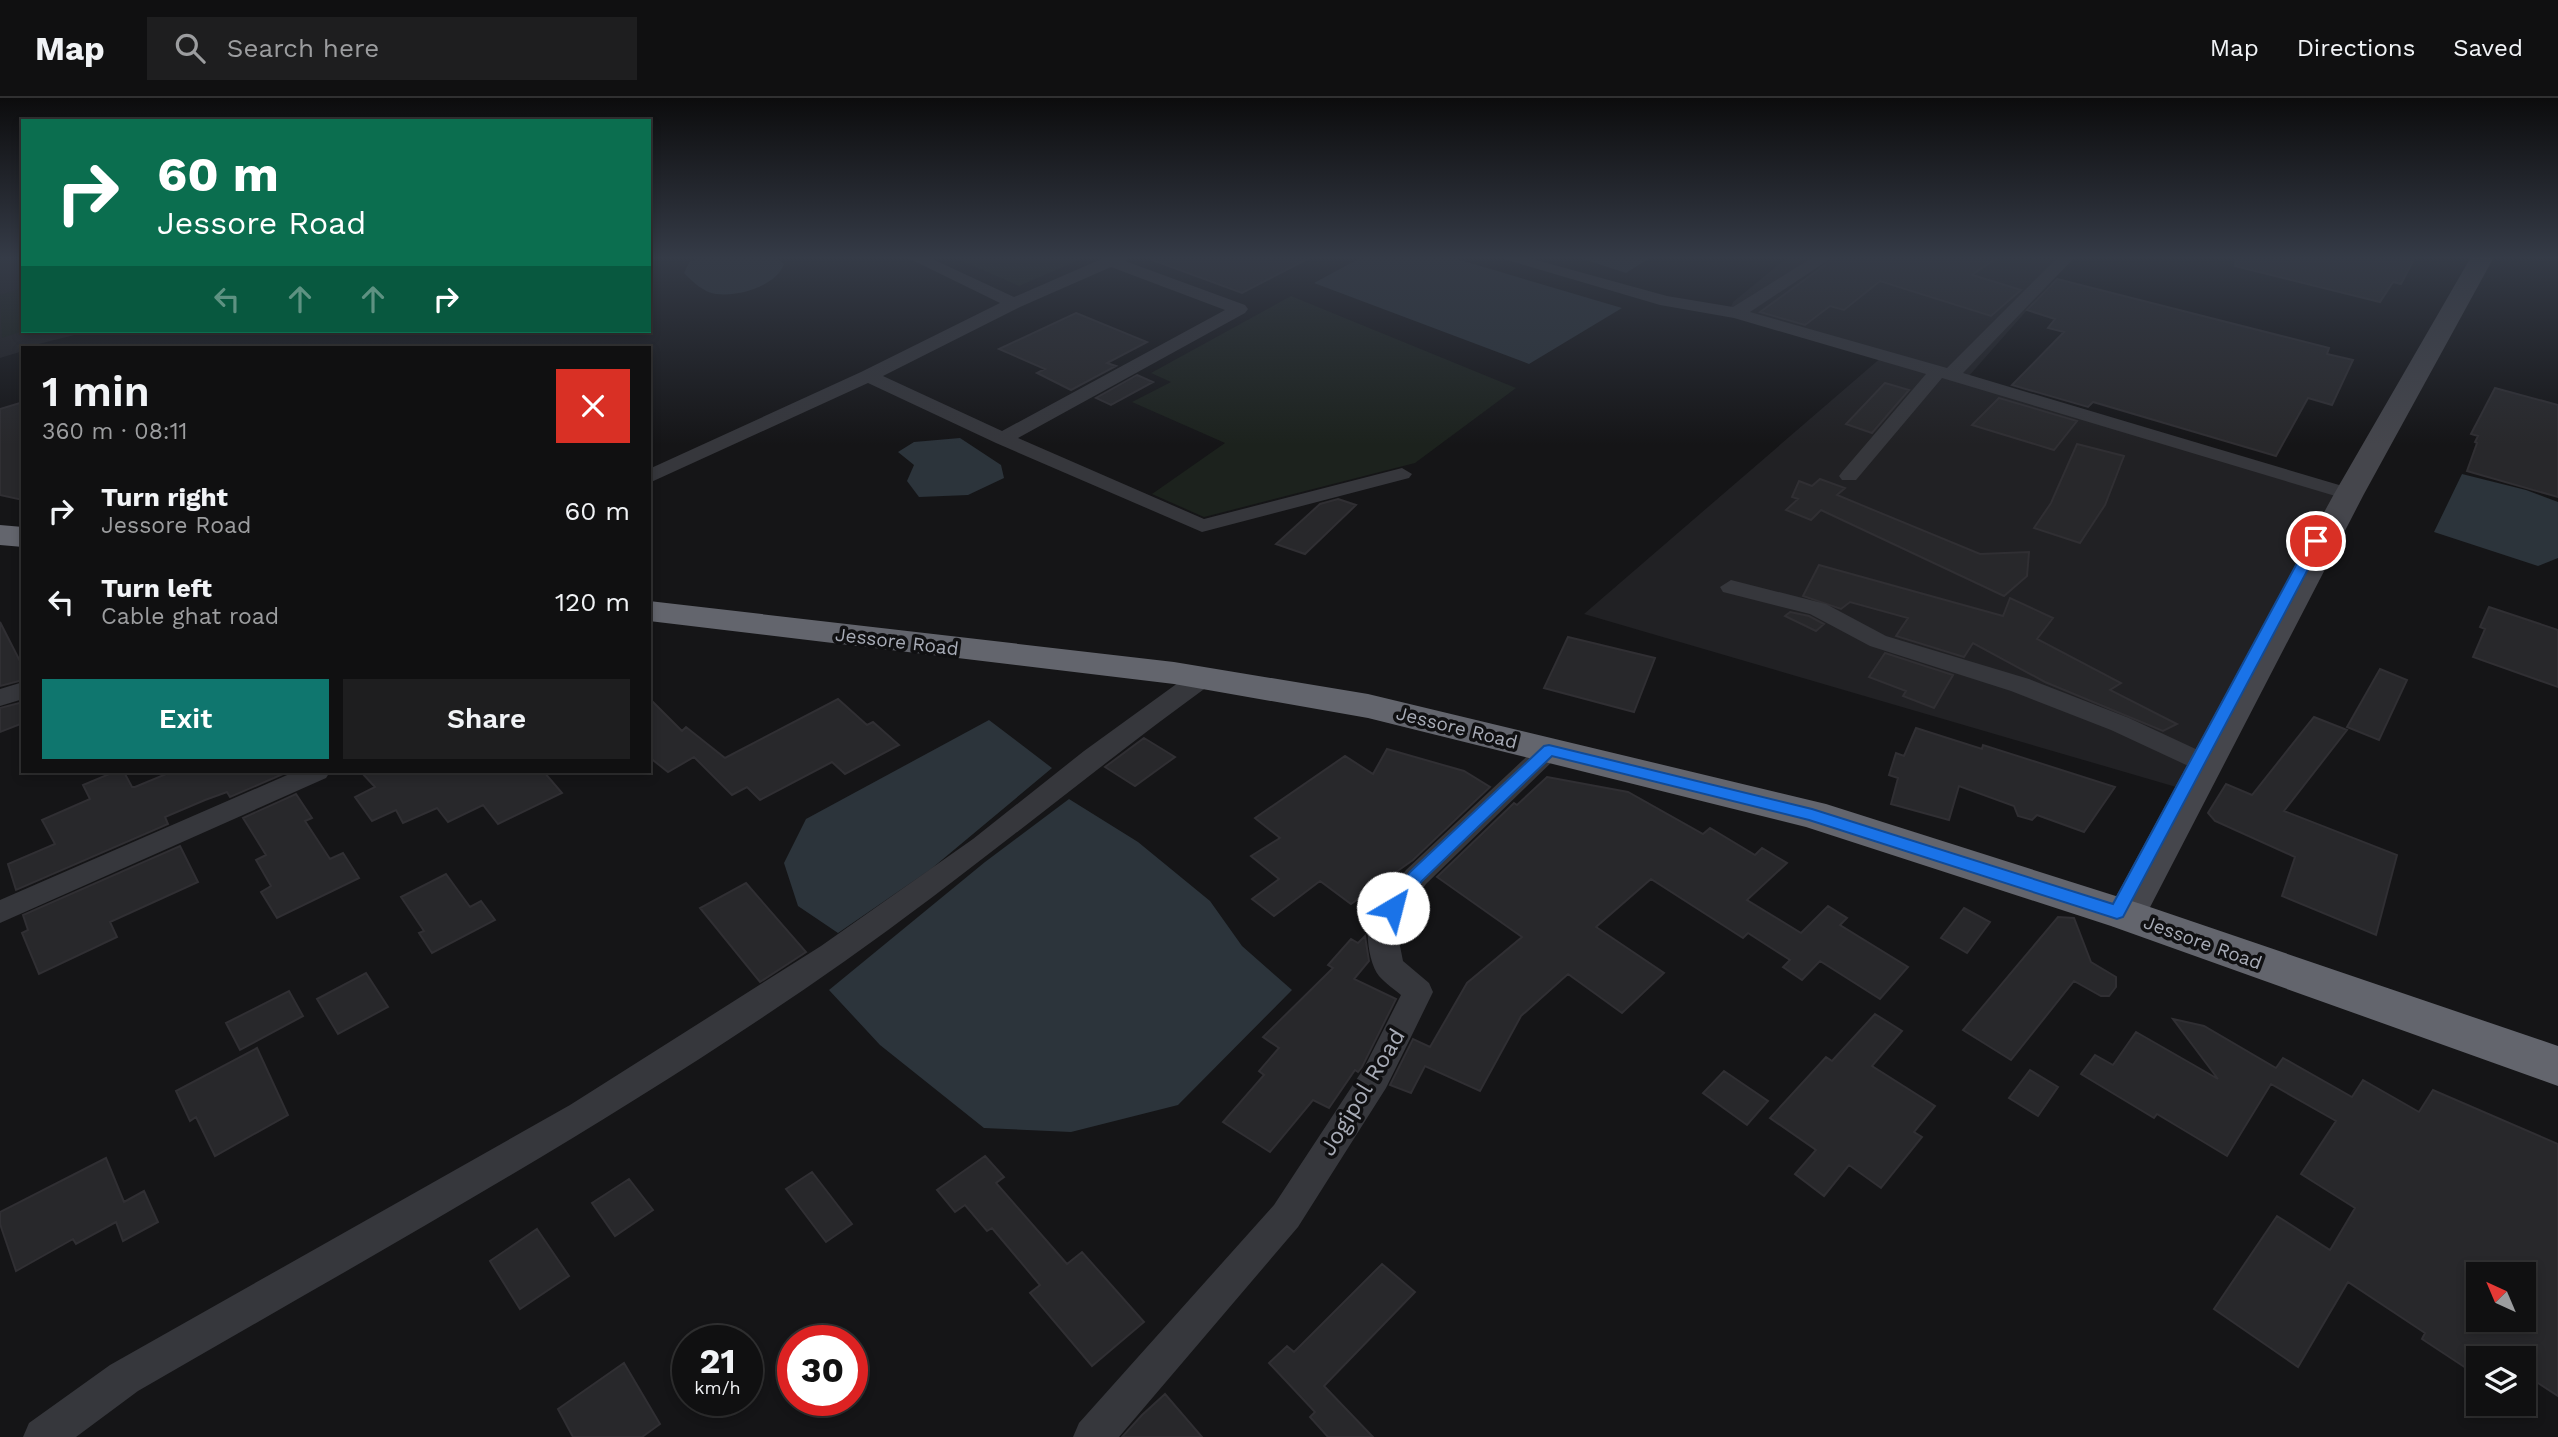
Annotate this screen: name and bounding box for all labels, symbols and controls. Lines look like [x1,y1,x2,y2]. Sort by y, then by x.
search box [147,17,637,80]
text: Map [35,29,105,68]
icon: search [171,29,209,67]
text: Search here [227,33,379,63]
text: Map [2210,34,2259,62]
text: Directions [2297,34,2415,62]
text: Saved [2453,34,2523,62]
text: 60 m [157,145,279,203]
icon: right [42,147,133,238]
text: Jessore Road [157,204,366,242]
icon: left [208,280,246,318]
icon: ahead [281,280,319,318]
icon: ahead [354,280,392,318]
icon: right [427,280,465,318]
text: 1 min [42,367,150,416]
button: close [556,369,630,443]
text: 360 m · 08:11 [42,418,188,445]
text: Turn right [101,482,228,512]
icon: right [42,492,80,530]
text: 60 m [564,496,630,526]
pin [2286,511,2346,571]
text: Jessore Road [101,512,251,539]
icon: arrive [2297,522,2335,560]
text: Turn left [101,573,212,603]
icon: left [42,583,80,621]
text: 120 m [555,587,630,617]
text: Cable ghat road [101,603,279,630]
street label: Jessore Road [834,623,960,660]
button: Exit [42,679,329,759]
button: Share [343,679,630,759]
street label: Jessore Road [1394,701,1520,754]
position arrow [1356,871,1430,945]
street label: Jessore Road [2141,910,2265,975]
street label: Jogipol Road [1314,1024,1411,1161]
north arrow [2466,1262,2536,1332]
map controls [2466,1262,2536,1416]
speed limit sign: 30 [777,1325,868,1416]
text: 21 [700,1340,735,1382]
button: layers [2466,1346,2536,1416]
text: km/h [694,1377,741,1398]

